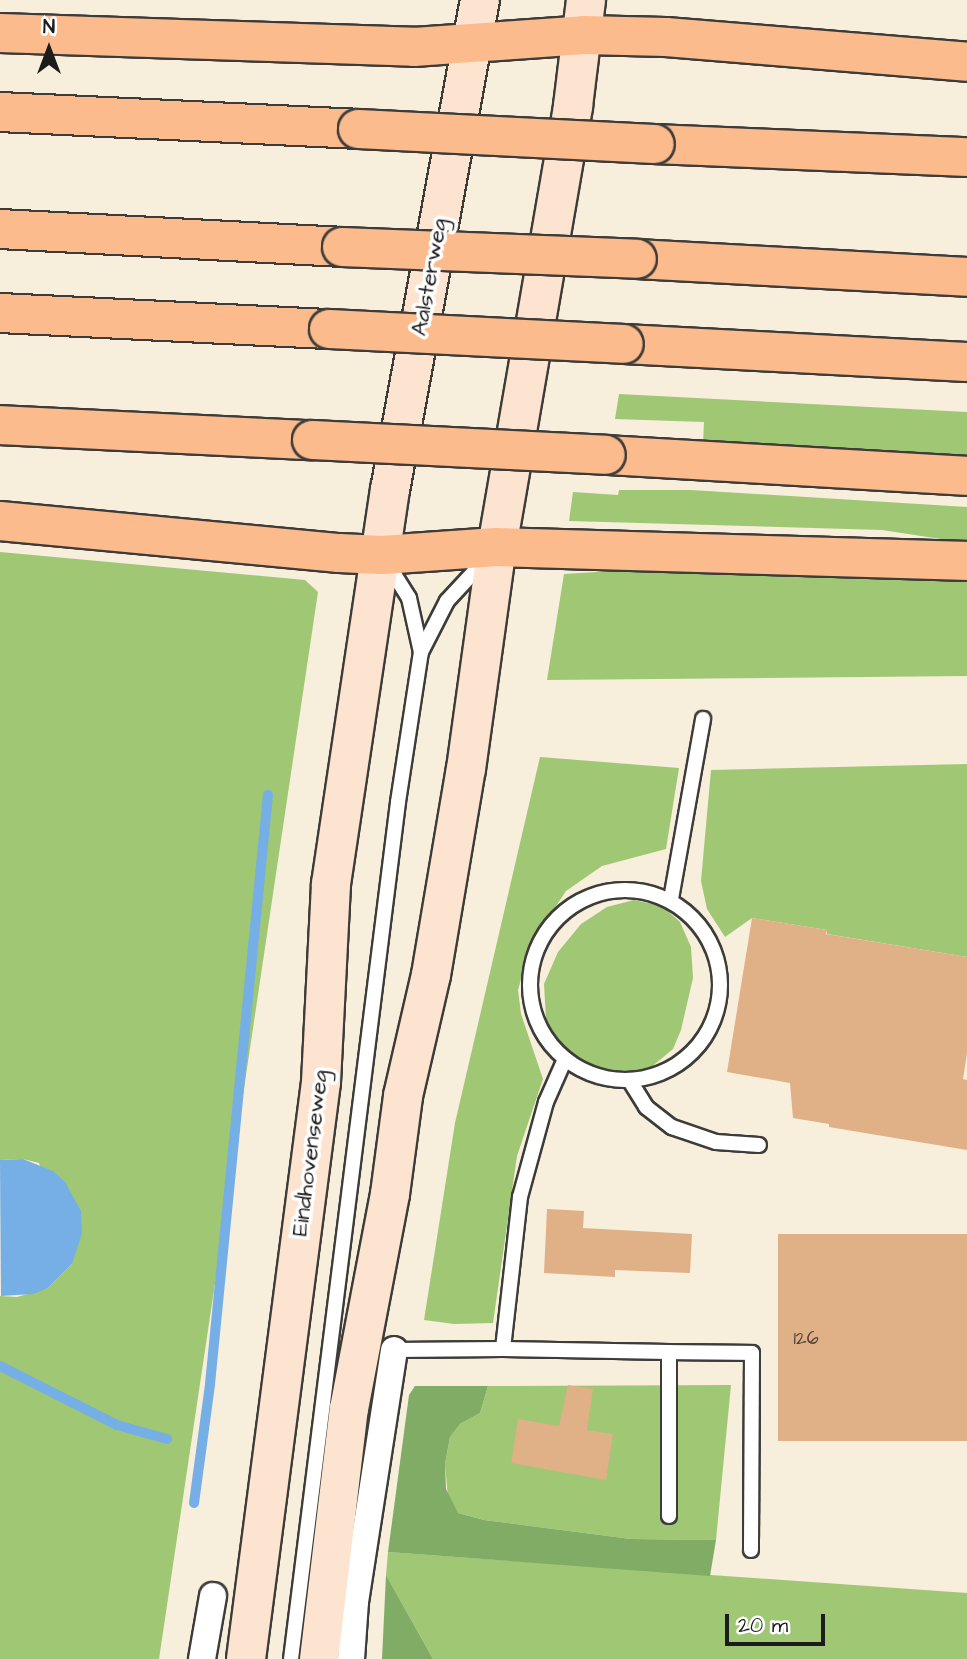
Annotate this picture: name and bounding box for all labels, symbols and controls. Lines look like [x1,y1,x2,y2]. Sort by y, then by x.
north arrow [14,14,84,84]
text: N [43,14,55,41]
street label: Aalsterweg [405,216,453,338]
street label: Eindhovenseweg [286,1068,334,1238]
house number: 126 [793,1328,819,1350]
scale bar [729,1600,829,1644]
text: 20 m [738,1611,788,1640]

